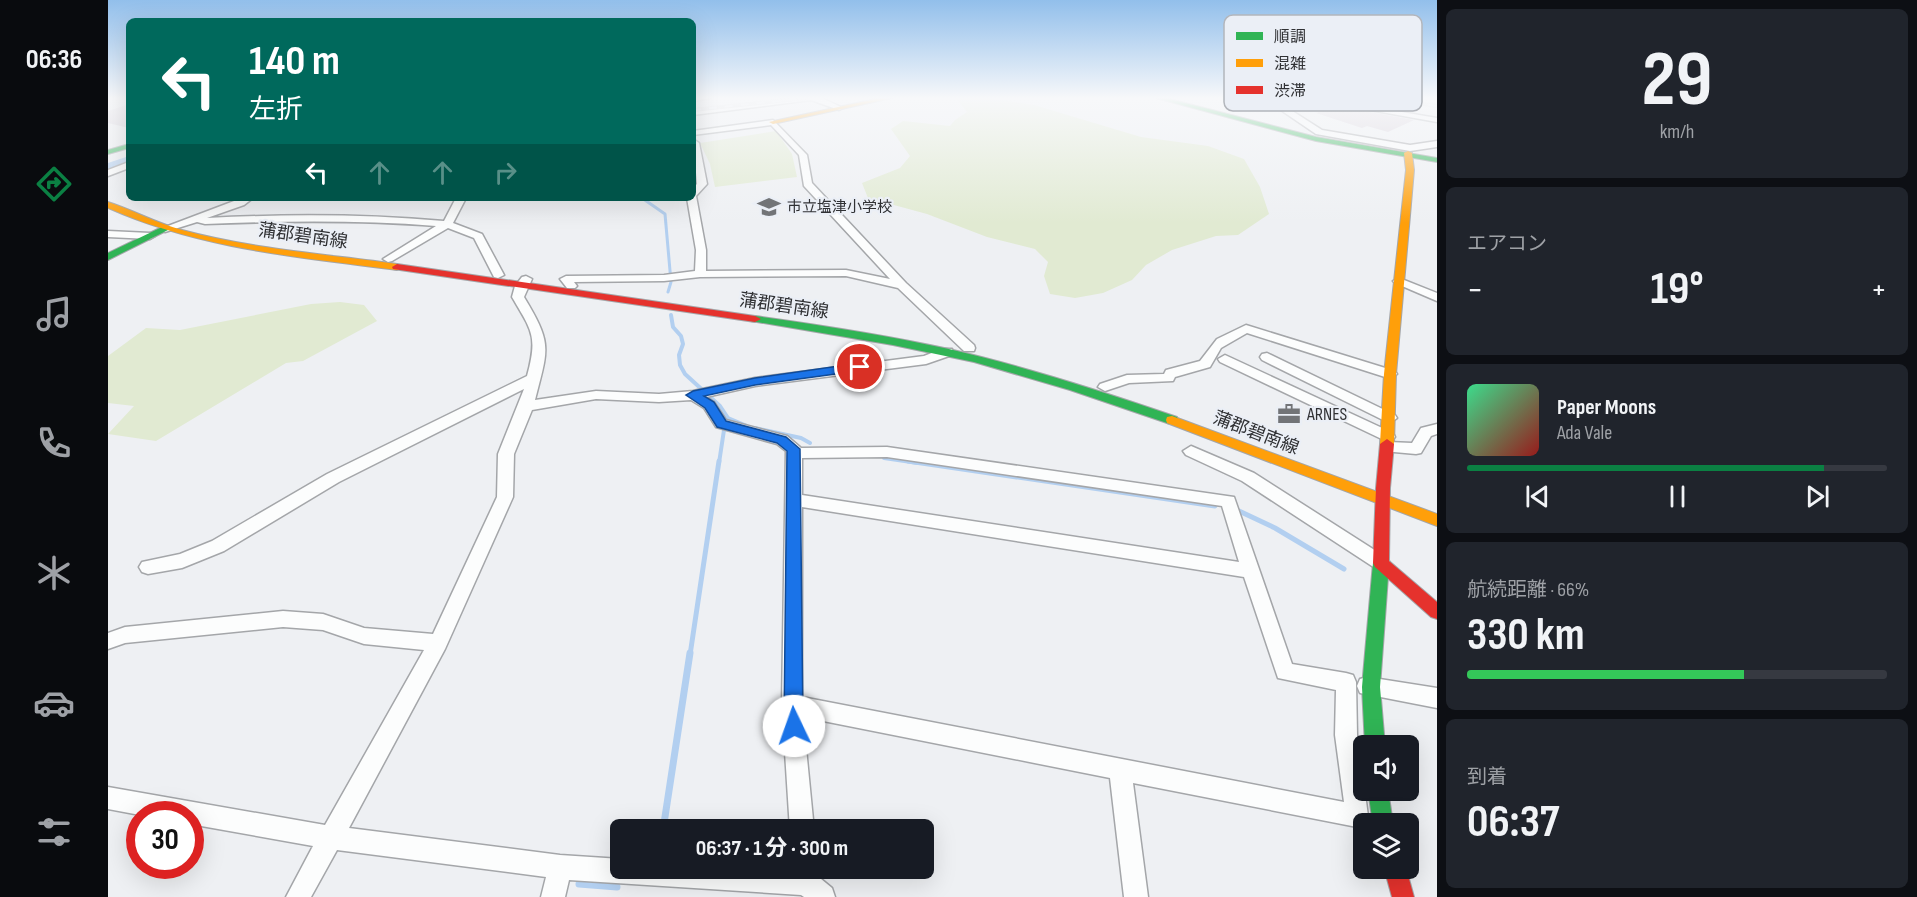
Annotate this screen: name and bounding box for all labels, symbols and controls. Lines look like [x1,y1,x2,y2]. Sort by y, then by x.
legend [1224,15,1422,111]
text: 順調 [1274,28,1306,47]
text: 29 [1641,34,1713,127]
text: 140 m [249,36,340,87]
icon: left [150,42,228,120]
text: 06:36 [26,44,82,76]
text: 混雑 [1274,55,1306,74]
text: 渋滞 [1274,82,1306,101]
text: 左折 [249,94,303,126]
text: km/h [1660,120,1694,144]
icon: left [300,156,333,189]
icon: ahead [363,156,396,189]
icon: ahead [426,156,459,189]
icon: right [489,156,522,189]
icon: directions [33,163,75,205]
school or university icon: 市立塩津小学校 [756,194,782,220]
place label: 市立塩津小学校 [787,198,892,217]
street label: 蒲郡碧南線 [257,219,349,253]
text: エアコン [1467,232,1547,256]
text: 19° [1650,262,1704,317]
text: − [1467,270,1483,310]
text: + [1871,270,1887,310]
street label: 蒲郡碧南線 [738,289,830,323]
icon: music [33,293,75,335]
pin [834,341,885,392]
icon: arrive [843,350,876,383]
text: Paper Moons [1557,394,1656,421]
office icon: ARNES [1276,401,1302,427]
place label: ARNES [1306,404,1348,425]
street label: 蒲郡碧南線 [1210,407,1302,459]
text: Ada Vale [1557,421,1612,445]
icon: phone [33,422,75,464]
icon: previous [1521,480,1554,513]
icon: pause [1661,480,1694,513]
icon: next [1801,480,1834,513]
icon: climate [33,552,75,594]
text: 航続距離 · 66% [1467,578,1589,602]
text: 330 km [1467,608,1585,663]
icon: car [33,682,75,724]
position arrow [762,694,826,758]
map controls [1353,735,1419,879]
button: sound [1353,735,1419,801]
text: 到着 [1467,765,1507,789]
text: 06:37 [1467,795,1559,850]
speed limit sign: 30 [126,801,204,879]
icon: filters [33,811,75,853]
button: layers [1353,813,1419,879]
text: 06:37 · 1 分 · 300 m [696,835,848,862]

